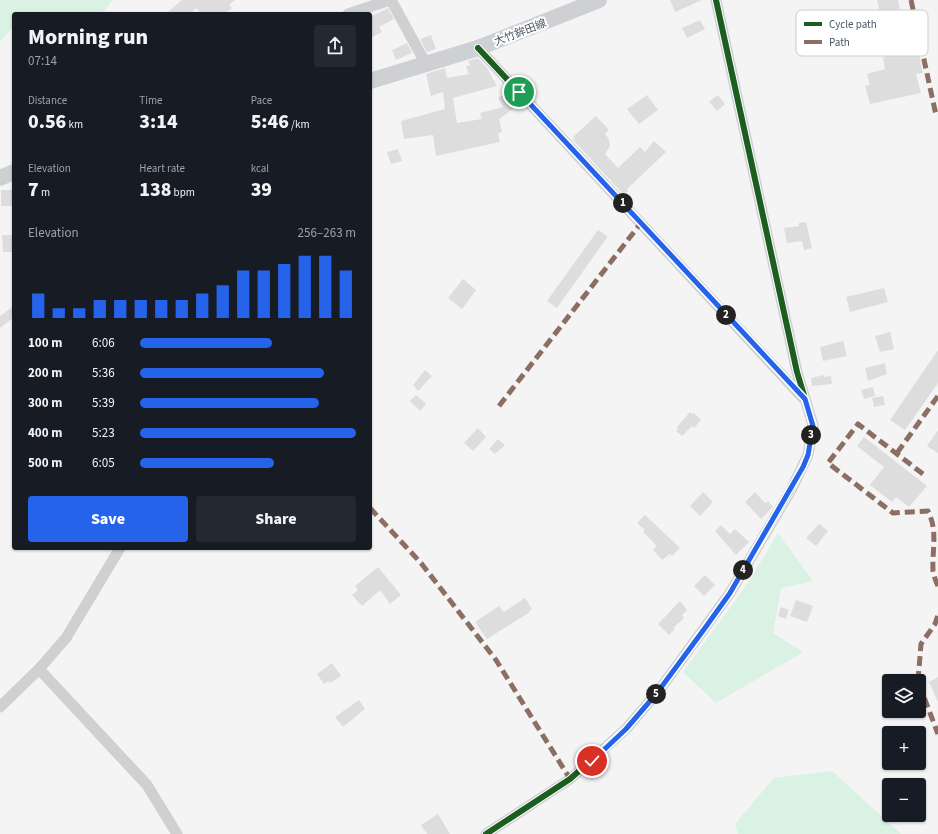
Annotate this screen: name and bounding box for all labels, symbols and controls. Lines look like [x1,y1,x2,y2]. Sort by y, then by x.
legend [796,10,928,56]
street label: 大竹鉾田線 [492,16,549,49]
text: Cycle path [829,17,877,32]
text: Morning run [28,21,148,53]
button: share [314,25,356,67]
text: Path [829,35,850,50]
text: 07:14 [28,52,57,70]
pin [502,75,536,109]
icon: arrive [508,81,530,103]
text: Distance [28,93,67,108]
text: Time [139,93,163,108]
text: Pace [251,93,272,108]
text: 0.56 [28,108,66,136]
text: 3:14 [139,108,178,136]
text: 5:46 [251,108,289,136]
text: km [66,117,83,132]
text: /km [289,117,310,132]
text: Elevation [28,161,71,176]
text: Heart rate [139,161,185,176]
text: kcal [251,161,269,176]
text: 7 [28,176,39,204]
text: 138 [139,176,171,204]
text: 39 [251,176,272,204]
text: m [39,185,50,200]
text: bpm [171,185,195,200]
pin: 1 [613,193,633,213]
text: 1 [620,195,626,210]
text: Elevation [28,224,79,242]
text: 256–263 m [298,224,356,242]
pin: 2 [716,305,736,325]
text: 2 [723,307,729,322]
text: 100 m [28,334,62,352]
text: 6:06 [92,334,115,352]
text: 200 m [28,364,62,382]
text: 5:36 [92,364,115,382]
text: 300 m [28,394,62,412]
text: 5:39 [92,394,115,412]
text: 400 m [28,424,62,442]
text: 5:23 [92,424,115,442]
pin: 3 [801,425,821,445]
text: 3 [808,427,814,442]
text: 500 m [28,454,62,472]
text: 6:05 [92,454,115,472]
button: Save [28,496,188,542]
button: Share [196,496,356,542]
pin: 4 [733,560,753,580]
text: 4 [740,562,746,577]
map controls [882,674,926,822]
button: layers [882,674,926,718]
pin: 5 [646,684,666,704]
text: 5 [653,686,659,701]
button: + [882,726,926,770]
pin [575,744,609,778]
icon: check [581,750,603,772]
button: − [882,778,926,822]

